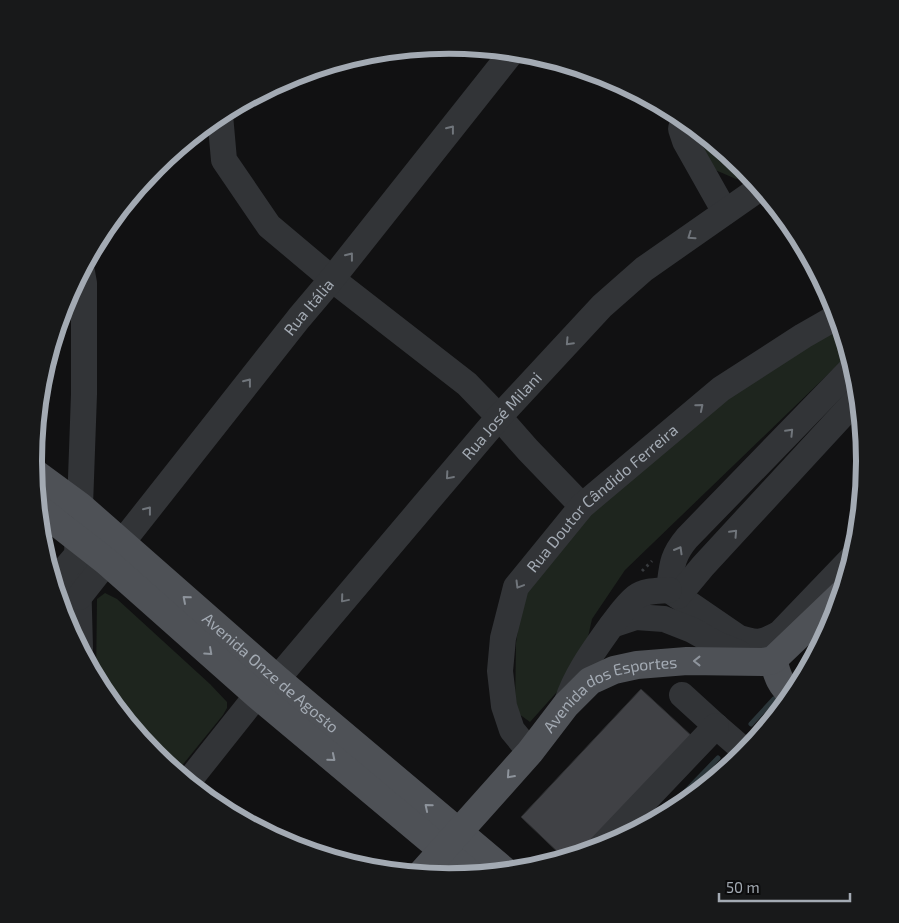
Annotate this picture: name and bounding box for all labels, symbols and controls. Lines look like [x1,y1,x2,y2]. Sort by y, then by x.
one-way arrow [446,126,454,135]
one-way arrow [688,230,697,238]
one-way arrow [345,253,353,262]
street label: Rua Itália [279,274,337,339]
one-way arrow [566,336,575,345]
street label: Rua José Milani [457,368,545,463]
one-way arrow [243,379,252,388]
one-way arrow [694,404,703,413]
street label: Rua Doutor Cândido Ferreira [522,420,681,576]
one-way arrow [784,428,793,437]
one-way arrow [446,470,455,479]
one-way arrow [142,506,151,516]
one-way arrow [728,530,737,539]
one-way arrow [673,546,683,555]
one-way arrow [515,580,525,589]
one-way arrow [340,594,349,603]
one-way arrow [182,595,191,604]
street label: Avenida Onze de Agosto [199,608,343,736]
one-way arrow [203,647,212,656]
street label: Avenida dos Esportes [539,652,678,736]
one-way arrow [692,656,700,666]
one-way arrow [327,752,336,761]
one-way arrow [507,769,516,778]
one-way arrow [425,804,434,813]
scale bar [719,870,850,902]
text: 50 m [726,878,760,896]

